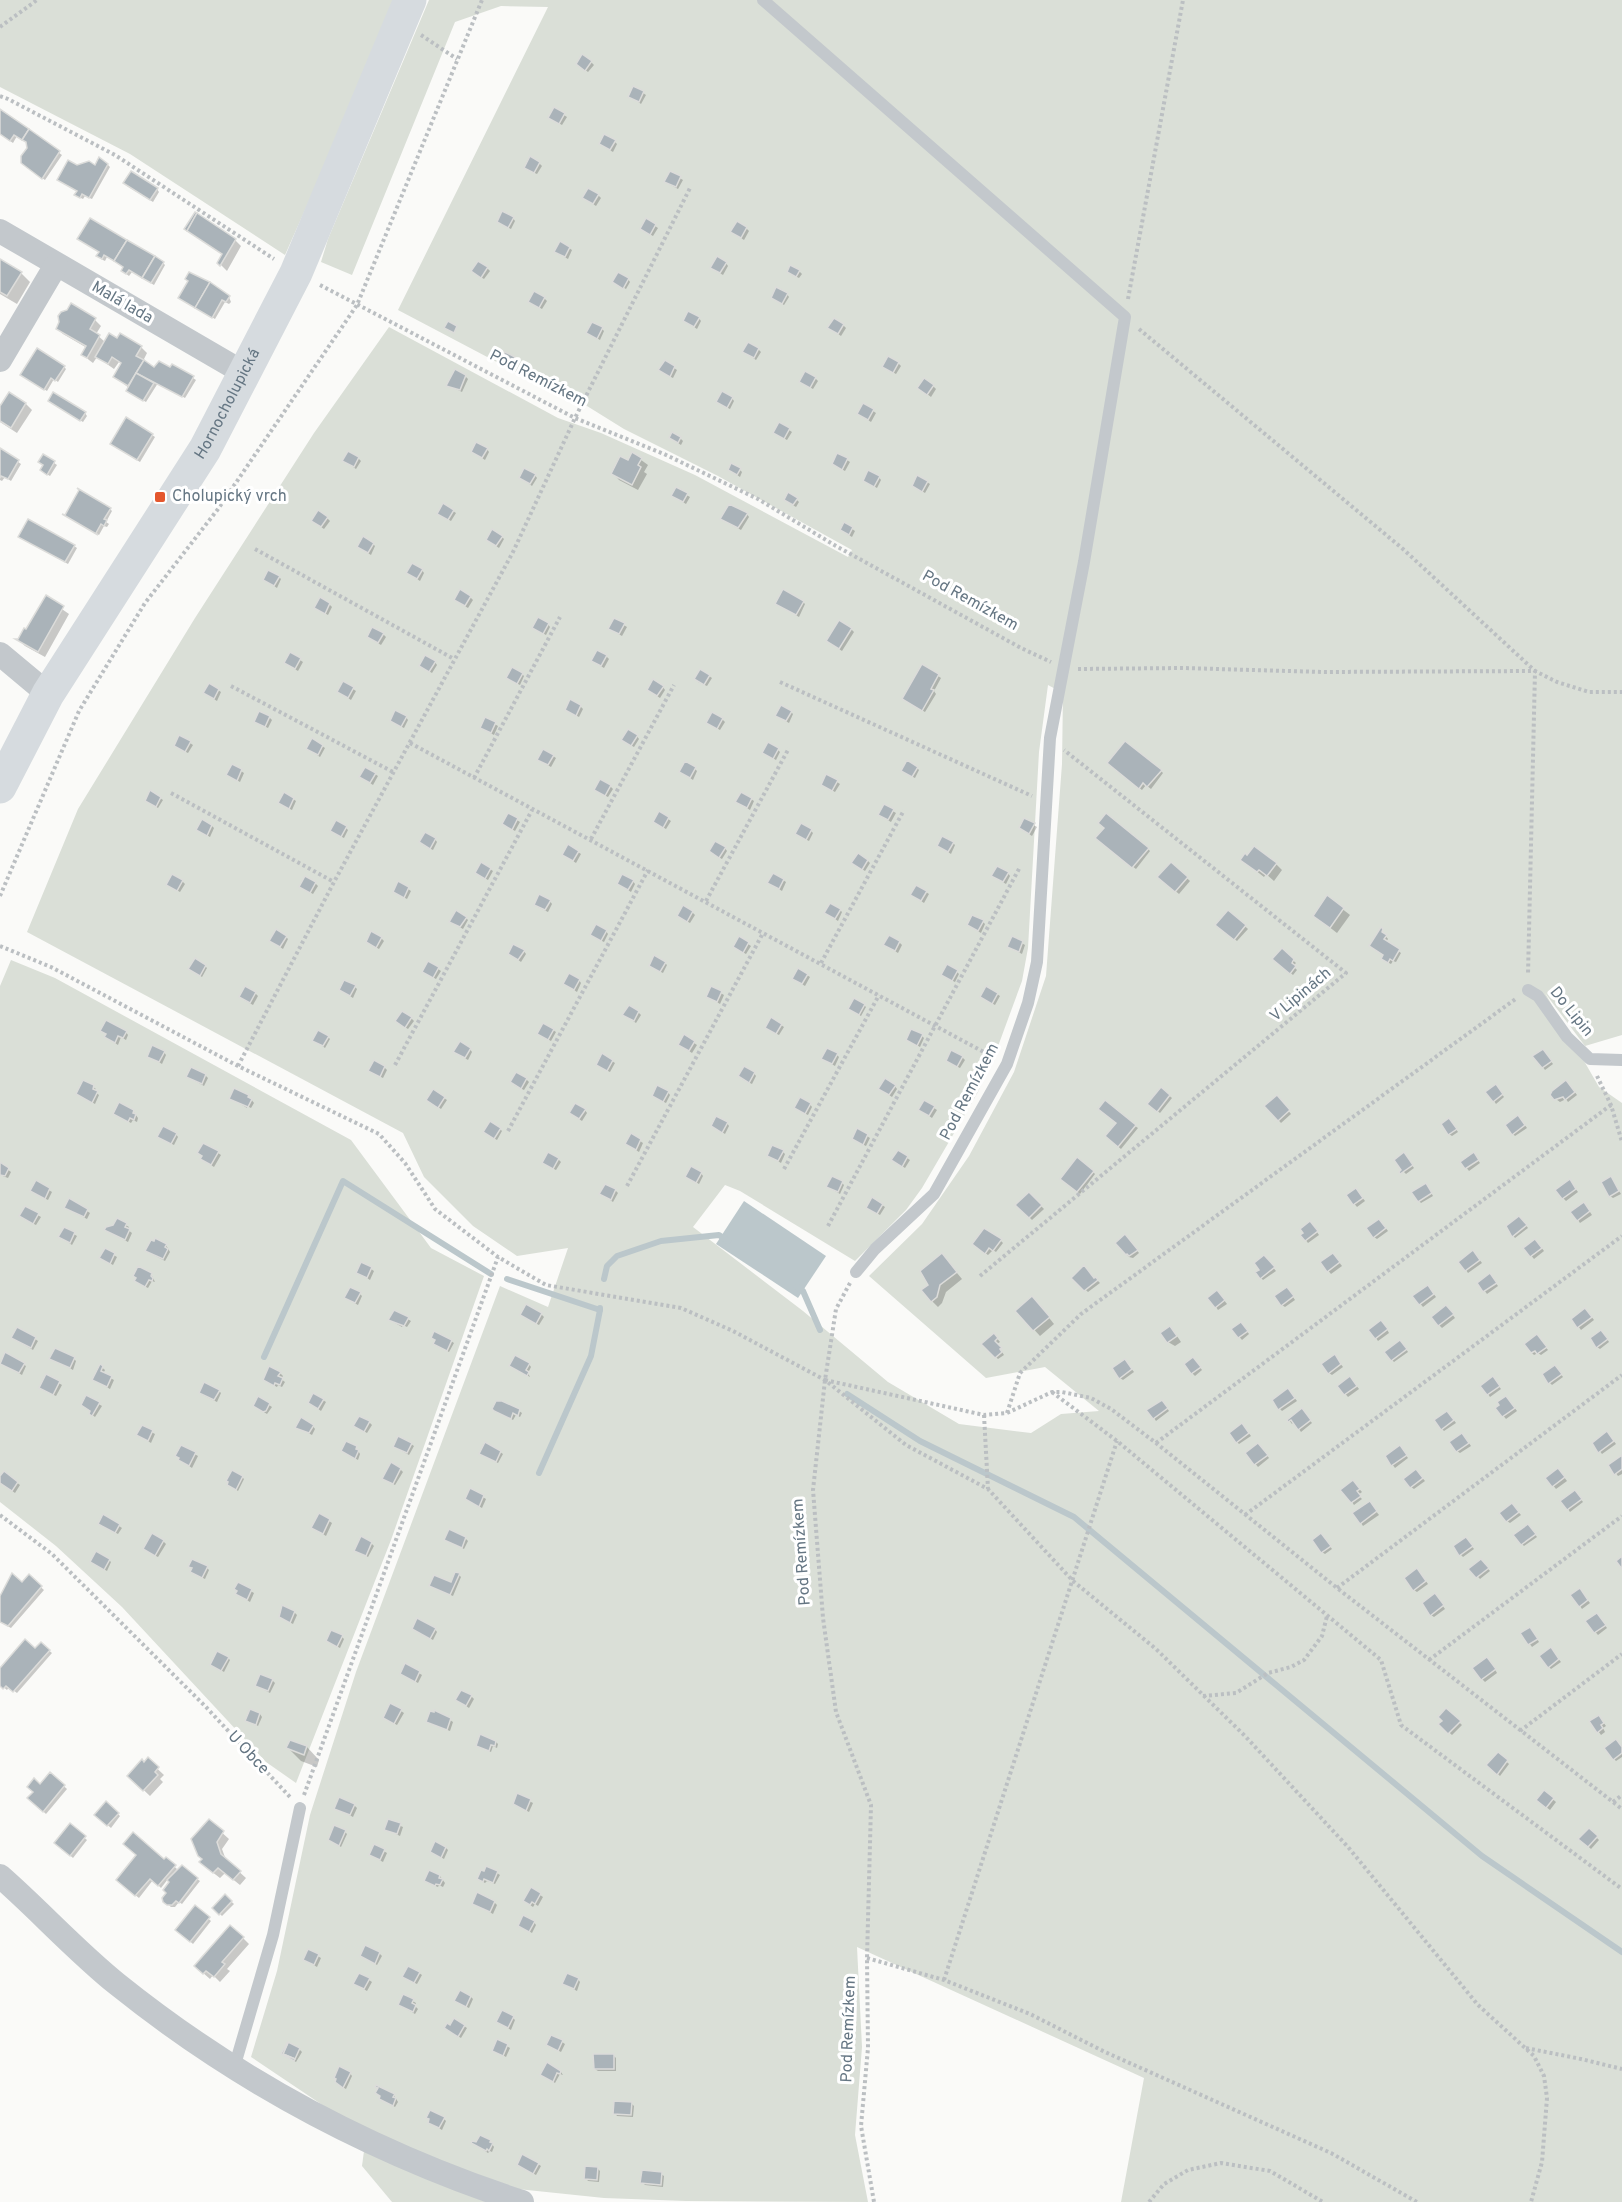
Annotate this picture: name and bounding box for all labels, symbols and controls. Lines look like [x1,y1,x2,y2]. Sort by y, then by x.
street label: Malá lada [88,277,156,329]
street label: Hornocholupická [191,345,265,463]
street label: Pod Remízkem [486,346,590,412]
place label: Cholupický vrch [172,487,287,507]
marker: Cholupický vrch [153,490,167,504]
street label: Pod Remízkem [918,566,1022,636]
street label: V Lipinách [1266,964,1336,1026]
street label: Do Lipin [1545,983,1597,1041]
street label: Pod Remízkem [936,1040,1004,1144]
street label: Pod Remízkem [788,1498,816,1606]
street label: U Obce [223,1727,273,1779]
street label: Pod Remízkem [837,1975,861,2083]

